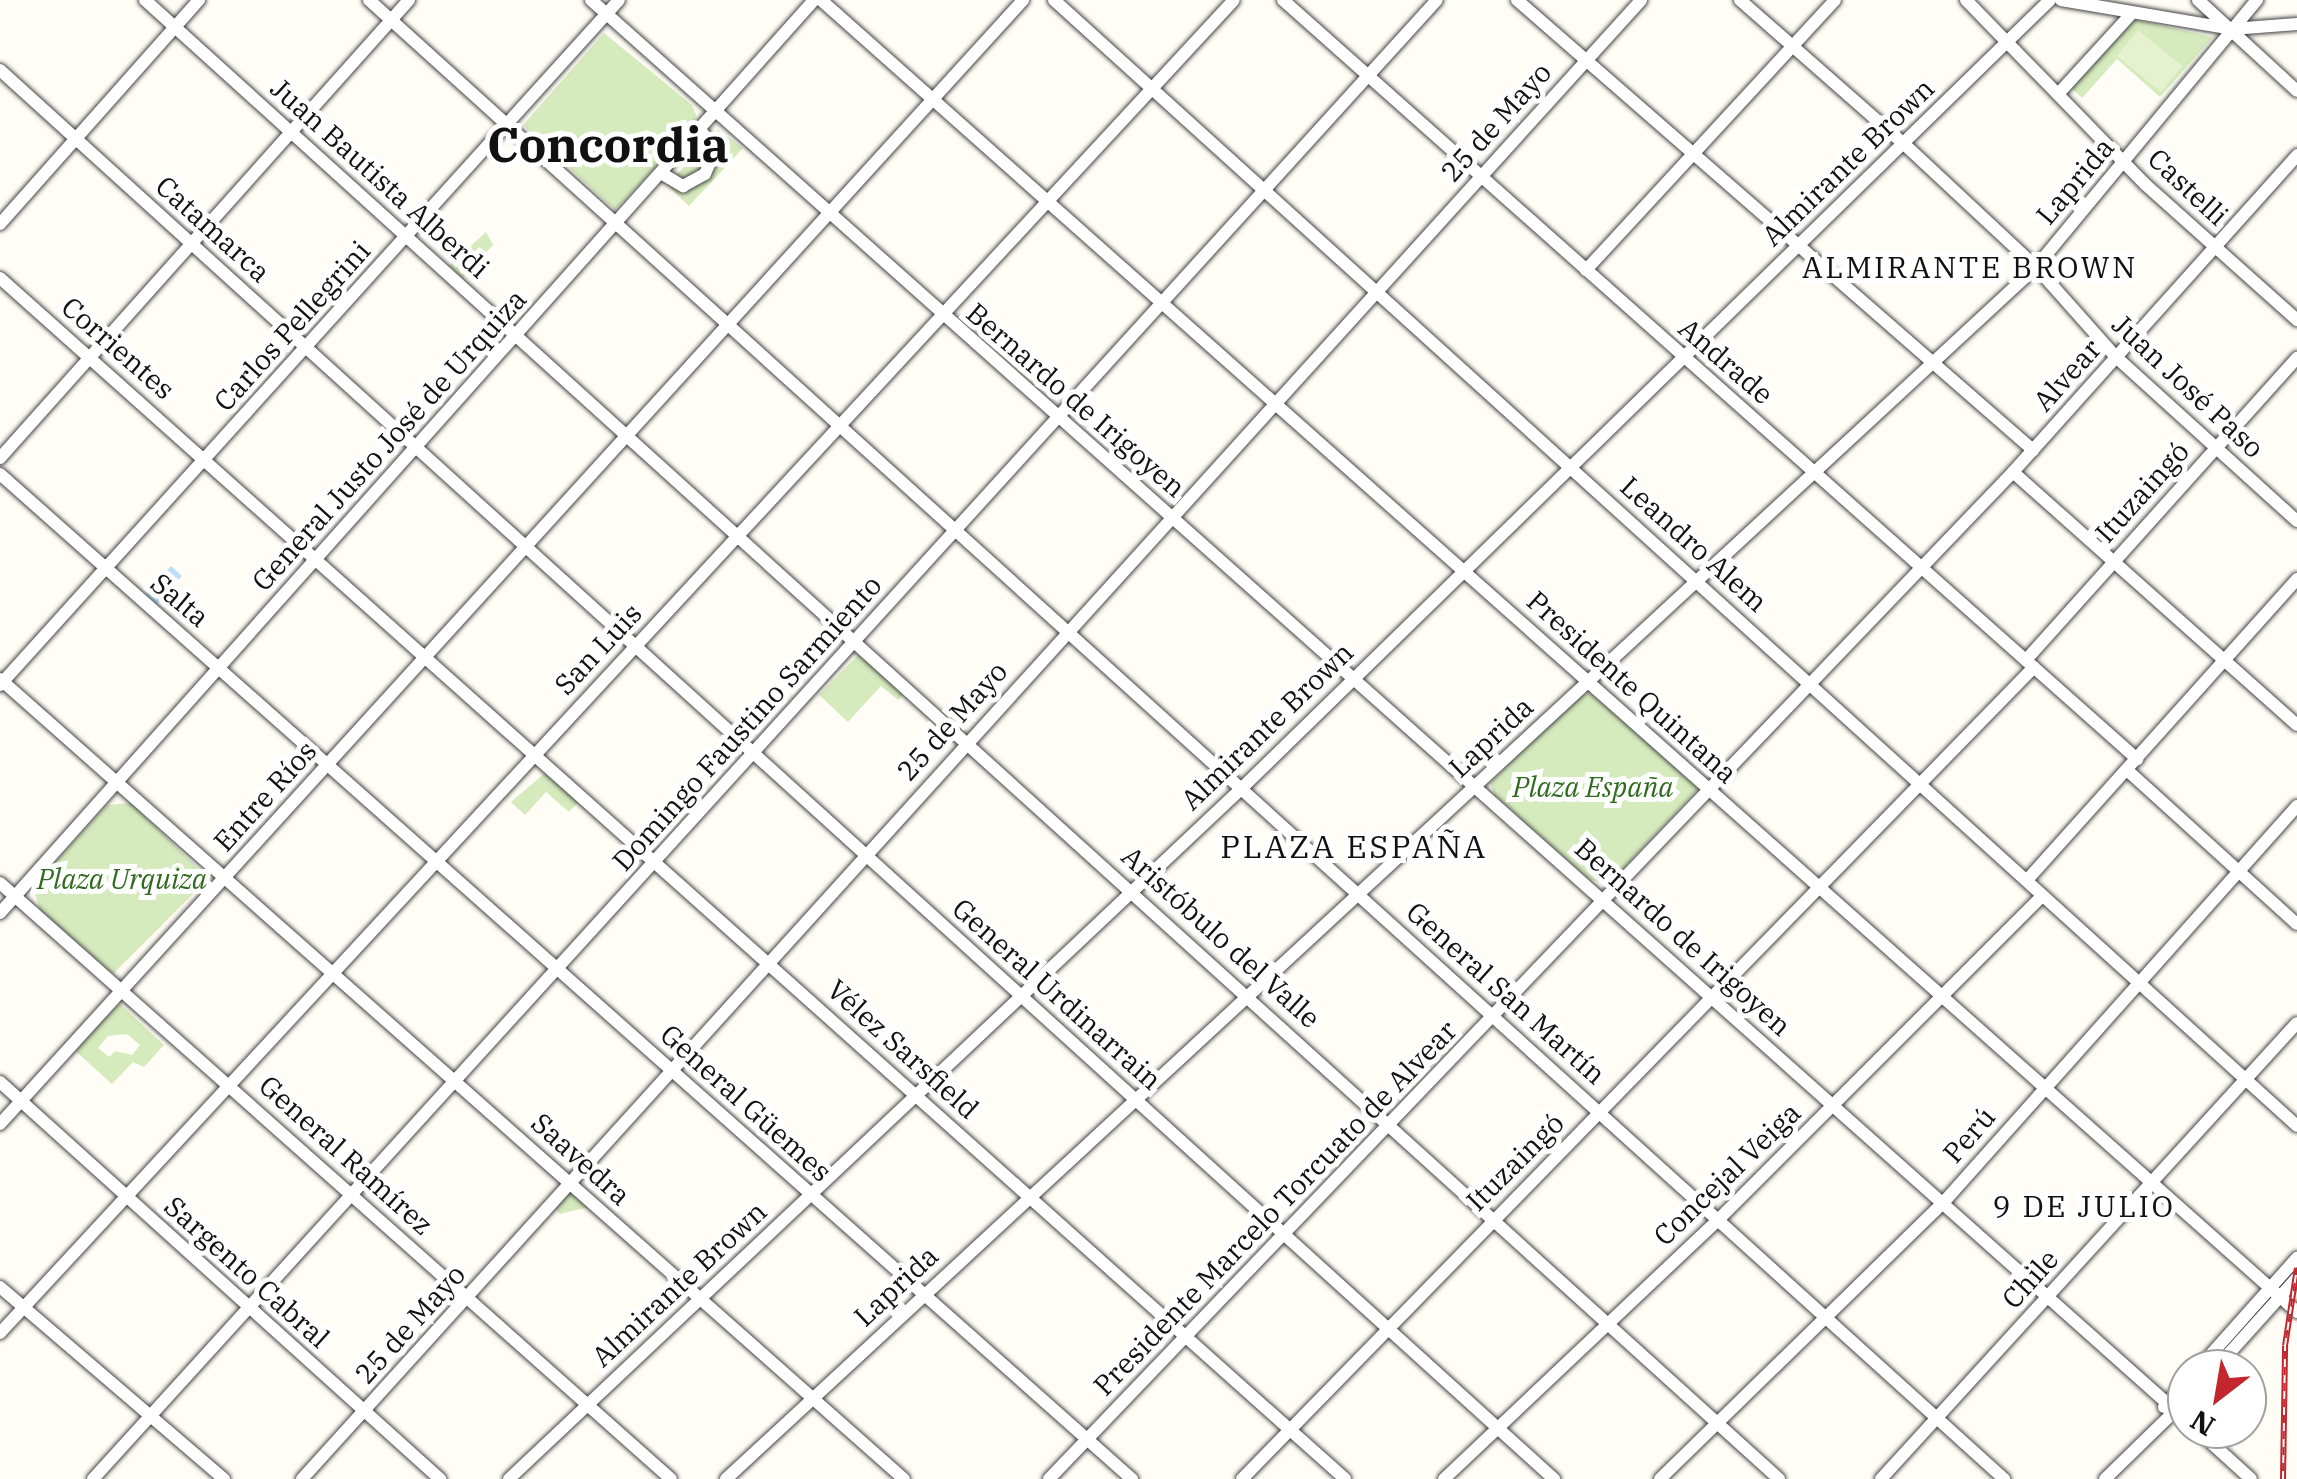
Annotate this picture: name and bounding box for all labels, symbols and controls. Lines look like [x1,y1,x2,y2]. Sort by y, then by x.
street label: 25 de Mayo [1434,56,1558,188]
street label: Juan Bautista Alberdi [264,71,496,285]
street label: Almirante Brown [1755,71,1941,253]
district label: Concordia [487,116,729,174]
street label: Laprida [2029,131,2121,231]
street label: Castelli [2141,142,2235,232]
street label: Catamarca [149,169,277,289]
street label: Carlos Pellegrini [207,234,377,418]
district label: ALMIRANTE BROWN [1802,249,2138,285]
street label: General Justo José de Urquiza [245,282,533,598]
street label: Corrientes [55,290,181,406]
street label: Bernardo de Irigoyen [960,296,1192,504]
street label: Juan José Paso [2105,307,2271,465]
street label: Andrade [1672,311,1780,411]
street label: Alvear [2026,332,2108,418]
street label: Ituzaingó [2088,435,2196,549]
street label: Leandro Alem [1614,469,1774,619]
street label: Salta [144,566,216,634]
street label: Domingo Faustino Sarmiento [605,568,889,878]
street label: Presidente Quintana [1520,584,1744,790]
street label: San Luis [547,596,649,702]
street label: Almirante Brown [1174,635,1360,817]
street label: 25 de Mayo [890,655,1014,787]
street label: Laprida [1442,690,1540,784]
street label: Entre Ríos [207,734,323,858]
park label: Plaza España [1512,770,1674,804]
district label: PLAZA ESPAÑA [1220,827,1488,865]
street label: Bernardo de Irigoyen [1568,831,1798,1043]
street label: Aristóbulo del Valle [1115,839,1327,1035]
park label: Plaza Urquiza [37,862,207,896]
street label: General Urdinarrain [946,891,1168,1097]
street label: General San Martín [1400,895,1612,1091]
street label: Vélez Sarsfield [820,972,986,1126]
street label: Presidente Marcelo Torcuato de Alvear [1086,1014,1464,1402]
street label: General Güemes [654,1017,838,1189]
street label: General Ramírez [252,1068,440,1242]
street label: Concejal Veiga [1647,1096,1807,1252]
street label: Perú [1936,1100,2002,1170]
street label: Saavedra [525,1106,637,1212]
street label: Ituzaingó [1459,1106,1571,1218]
district label: 9 DE JULIO [1993,1188,2175,1224]
street label: Sargento Cabral [158,1189,336,1355]
street label: Almirante Brown [585,1195,773,1373]
street label: Laprida [847,1239,945,1333]
street label: Chile [1995,1243,2065,1315]
street label: 25 de Mayo [348,1258,472,1390]
north arrow [2167,1349,2267,1449]
text: N [2183,1402,2221,1445]

